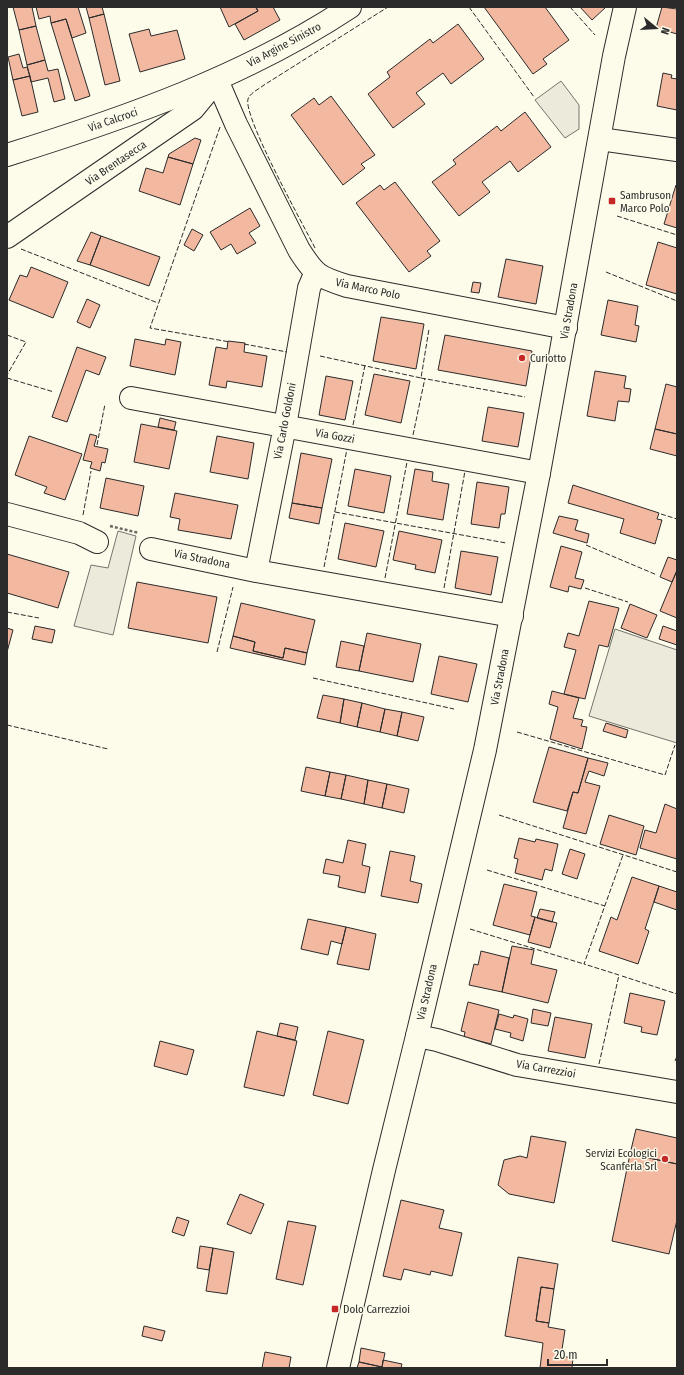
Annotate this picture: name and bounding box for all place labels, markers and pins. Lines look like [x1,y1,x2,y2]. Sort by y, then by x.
place label: Sambruson Marco Polo [620,189,671,215]
marker: Sambruson Marco Polo [607,196,617,206]
place label: Curiotto [530,352,567,365]
marker: Curiotto [517,353,527,363]
place label: Servizi Ecologici Scanferla Srl [586,1147,657,1173]
marker: Servizi Ecologici Scanferla Srl [660,1154,670,1164]
place label: Dolo Carrezzioi [343,1303,410,1316]
marker: Dolo Carrezzioi [330,1304,340,1314]

